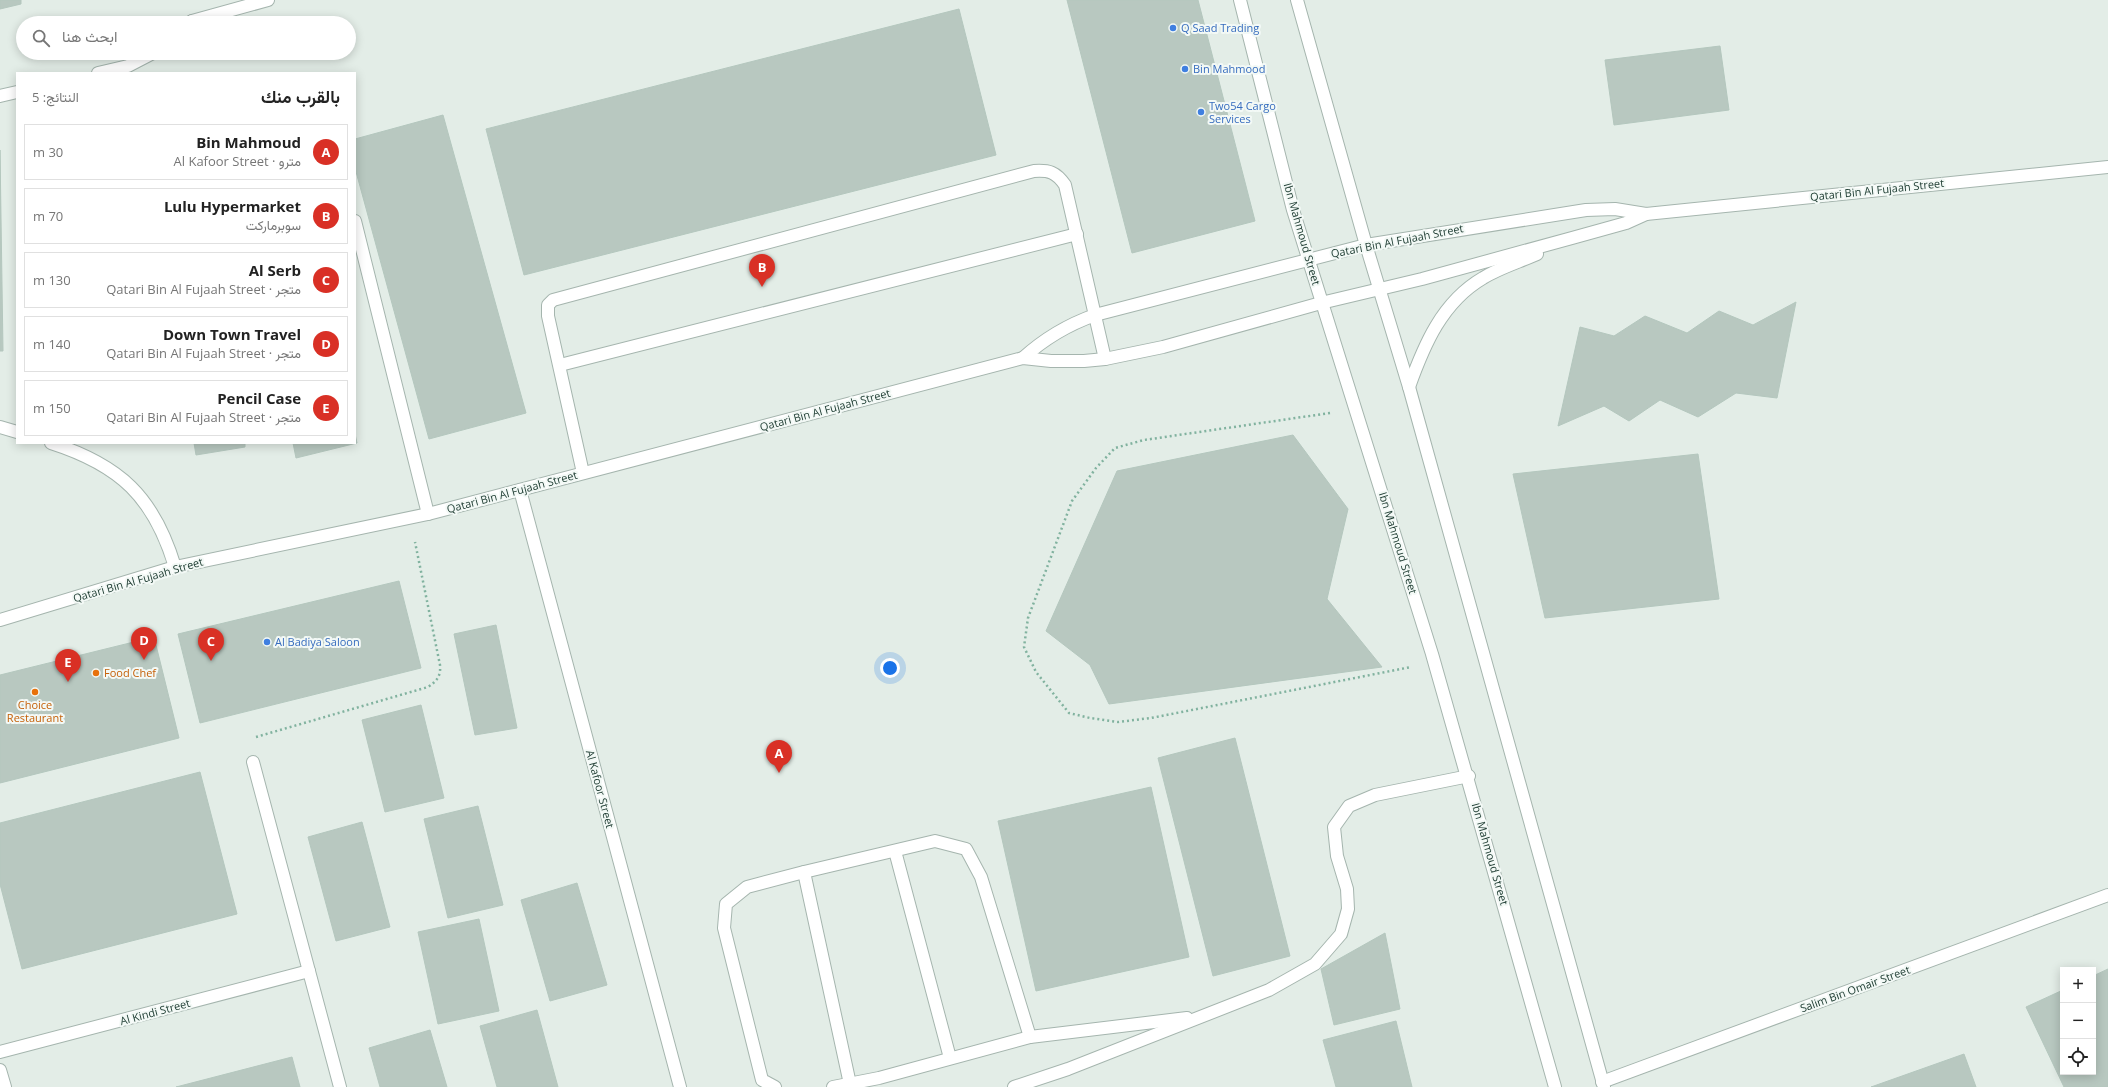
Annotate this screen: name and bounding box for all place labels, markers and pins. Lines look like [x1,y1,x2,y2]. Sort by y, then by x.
place label: Q Saad Trading [1181,20,1259,35]
marker: Q Saad Trading [1168,23,1178,33]
place label: Bin Mahmood [1193,61,1265,76]
marker: Bin Mahmood [1180,64,1190,74]
place label: Two54 Cargo Services [1209,98,1276,126]
marker: Two54 Cargo Services [1196,107,1206,117]
pin: B [749,254,775,287]
pin: D [131,627,157,660]
pin: C [198,628,224,661]
place label: Al Badiya Saloon [275,634,360,649]
marker: Al Badiya Saloon [262,637,272,647]
pin: E [55,649,81,682]
place label: Food Chef [104,665,157,680]
marker: Food Chef [91,668,101,678]
marker: Choice Restaurant [30,687,40,697]
place label: Choice Restaurant [7,697,63,725]
pin: A [766,740,792,773]

